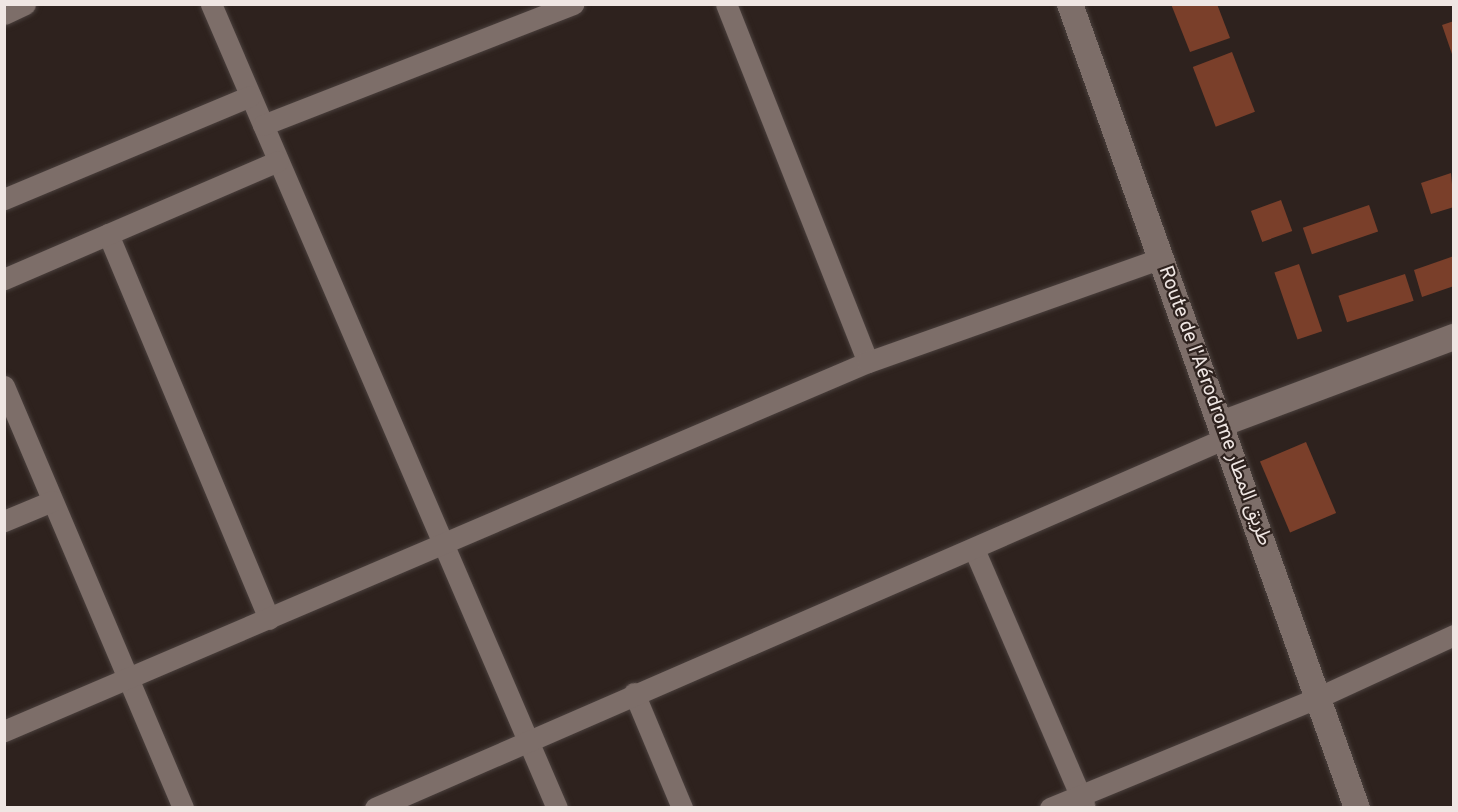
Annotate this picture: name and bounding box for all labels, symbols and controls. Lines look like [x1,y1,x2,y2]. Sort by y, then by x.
street label: Route de l'Aérodrome طريق المطار [1152,263,1276,549]

